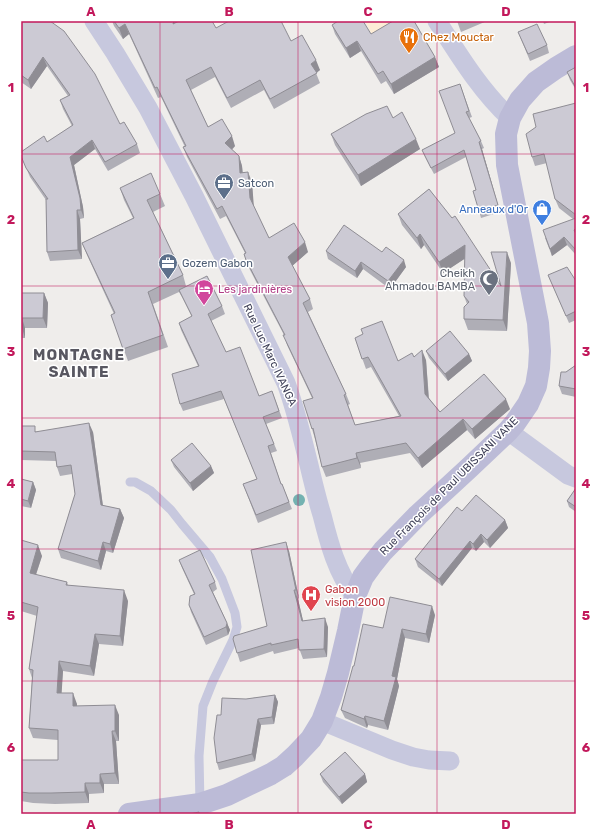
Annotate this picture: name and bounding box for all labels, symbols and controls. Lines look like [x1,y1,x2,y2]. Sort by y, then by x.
text: A [86,4,96,19]
text: B [224,4,234,19]
text: C [363,4,373,19]
text: D [501,4,511,19]
restaurant icon: Chez Mouctar [398,26,420,54]
place label: Chez Mouctar [423,31,495,44]
text: 1 [8,80,14,95]
text: 1 [583,80,589,95]
office icon: Satcon [213,172,235,200]
place label: Satcon [238,177,274,190]
shop icon: Anneaux d'Or [531,198,553,226]
place label: Anneaux d'Or [459,203,529,216]
text: 2 [7,212,15,227]
text: 2 [582,212,590,227]
office icon: Gozem Gabon [157,252,179,280]
place label: Gozem Gabon [182,257,253,270]
place label: Cheikh Ahmadou BAMBA [385,267,476,293]
mosque icon: Cheikh Ahmadou BAMBA [478,268,500,296]
hotel icon: Les jardinières [193,278,215,306]
place label: Les jardinières [218,283,292,296]
street label: Rue Luc Marc IVANGA [241,302,300,409]
text: 3 [7,344,16,359]
text: 3 [582,344,591,359]
district label: MONTAGNE SAINTE [33,346,125,381]
street label: Rue François de Paul UBISSANI VANE [377,414,521,558]
text: 4 [7,476,16,491]
text: 4 [582,476,591,491]
place label: Gabon vision 2000 [325,583,385,609]
hospital icon: Gabon vision 2000 [300,584,322,612]
text: 5 [7,608,15,623]
text: 5 [582,608,590,623]
text: 6 [7,740,16,755]
text: 6 [582,740,591,755]
text: A [86,817,96,832]
text: B [224,817,234,832]
text: C [363,817,373,832]
text: D [501,817,511,832]

